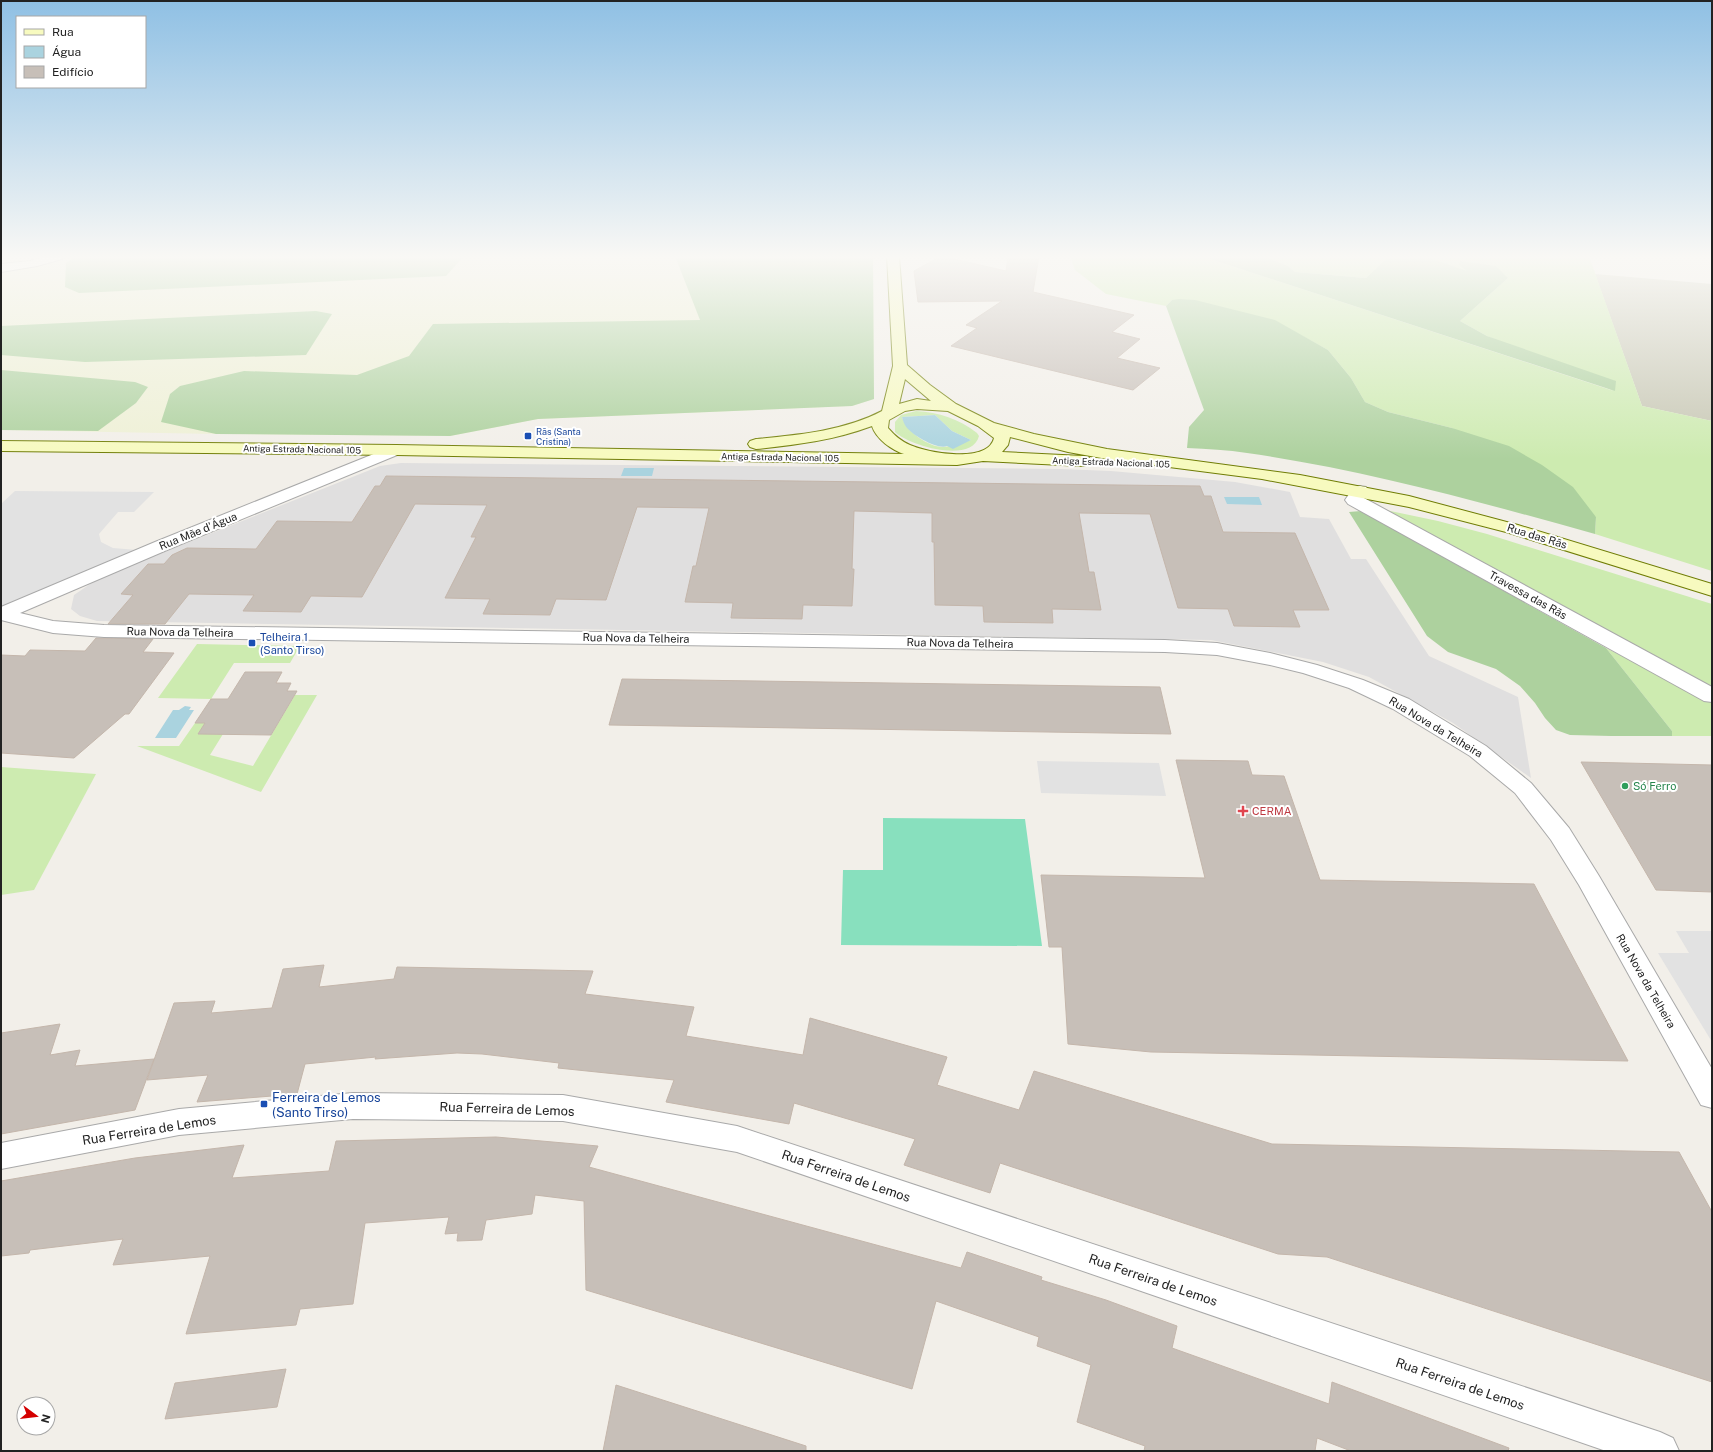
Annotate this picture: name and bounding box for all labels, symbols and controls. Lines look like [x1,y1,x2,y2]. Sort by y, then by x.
legend [16,16,146,88]
text: Rua [52,25,74,39]
text: Água [52,45,81,59]
text: Edifício [52,65,94,79]
place label: Rãs (Santa Cristina) [536,426,581,447]
marker: Rãs (Santa Cristina) [523,431,533,441]
street label: Antiga Estrada Nacional 105 [243,442,361,456]
street label: Antiga Estrada Nacional 105 [721,450,839,464]
street label: Antiga Estrada Nacional 105 [1052,454,1170,470]
street label: Rua Mãe d'Água [157,509,239,552]
street label: Rua das Rãs [1506,521,1569,551]
street label: Travessa das Rãs [1487,569,1569,622]
street label: Rua Nova da Telheira [126,625,234,639]
place label: Telheira 1 (Santo Tirso) [260,631,324,656]
street label: Rua Nova da Telheira [582,631,690,645]
street label: Rua Nova da Telheira [906,636,1014,650]
marker: Telheira 1 (Santo Tirso) [247,638,257,648]
street label: Rua Nova da Telheira [1387,694,1485,760]
place label: Só Ferro [1633,780,1677,792]
marker: Só Ferro [1620,781,1630,791]
marker: CERMA [1237,805,1249,817]
place label: CERMA [1252,805,1292,817]
street label: Rua Nova da Telheira [1614,932,1678,1030]
place label: Ferreira de Lemos (Santo Tirso) [272,1090,381,1120]
marker: Ferreira de Lemos (Santo Tirso) [259,1099,269,1109]
street label: Rua Ferreira de Lemos [439,1099,575,1119]
street label: Rua Ferreira de Lemos [81,1112,217,1148]
street label: Rua Ferreira de Lemos [780,1147,912,1205]
street label: Rua Ferreira de Lemos [1087,1251,1219,1309]
street label: Rua Ferreira de Lemos [1394,1355,1526,1413]
north arrow [16,1396,56,1436]
text: N [39,1413,53,1424]

